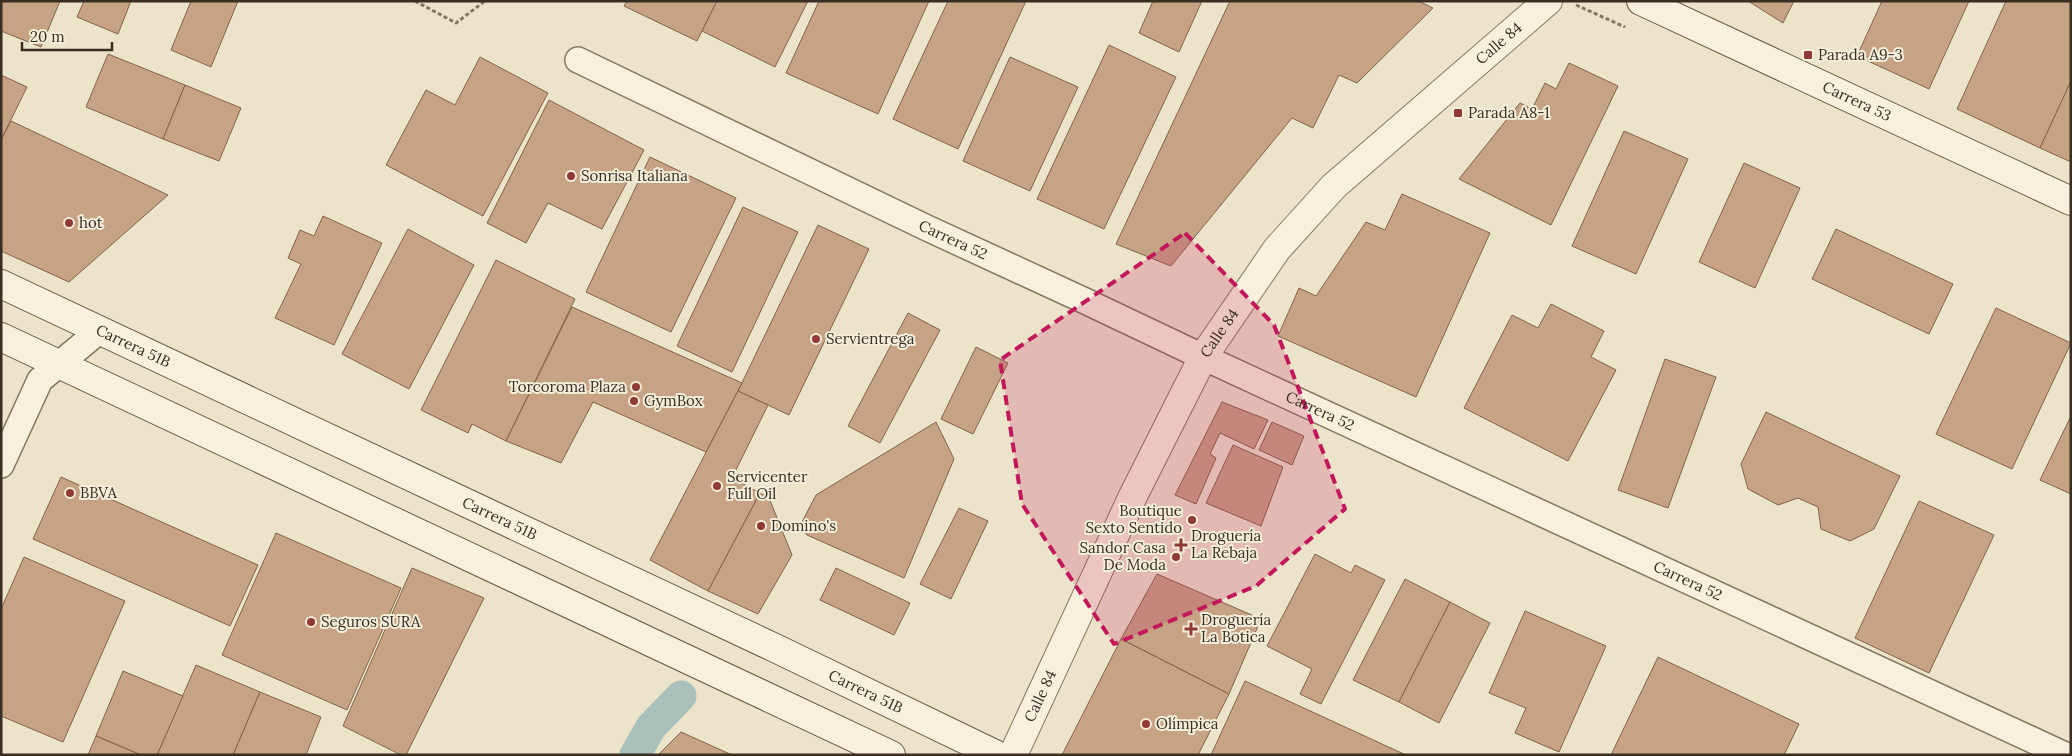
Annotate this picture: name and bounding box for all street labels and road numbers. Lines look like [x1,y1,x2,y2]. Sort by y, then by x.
street label: Calle 84 [1472,18,1526,68]
street label: Carrera 53 [1819,77,1895,125]
street label: Carrera 52 [916,215,991,264]
street label: Calle 84 [1196,305,1242,361]
street label: Carrera 51B [93,320,174,371]
street label: Carrera 52 [1283,387,1358,435]
street label: Carrera 51B [459,492,540,544]
street label: Carrera 52 [1651,556,1725,604]
street label: Carrera 51B [826,665,906,717]
street label: Calle 84 [1020,667,1060,725]

